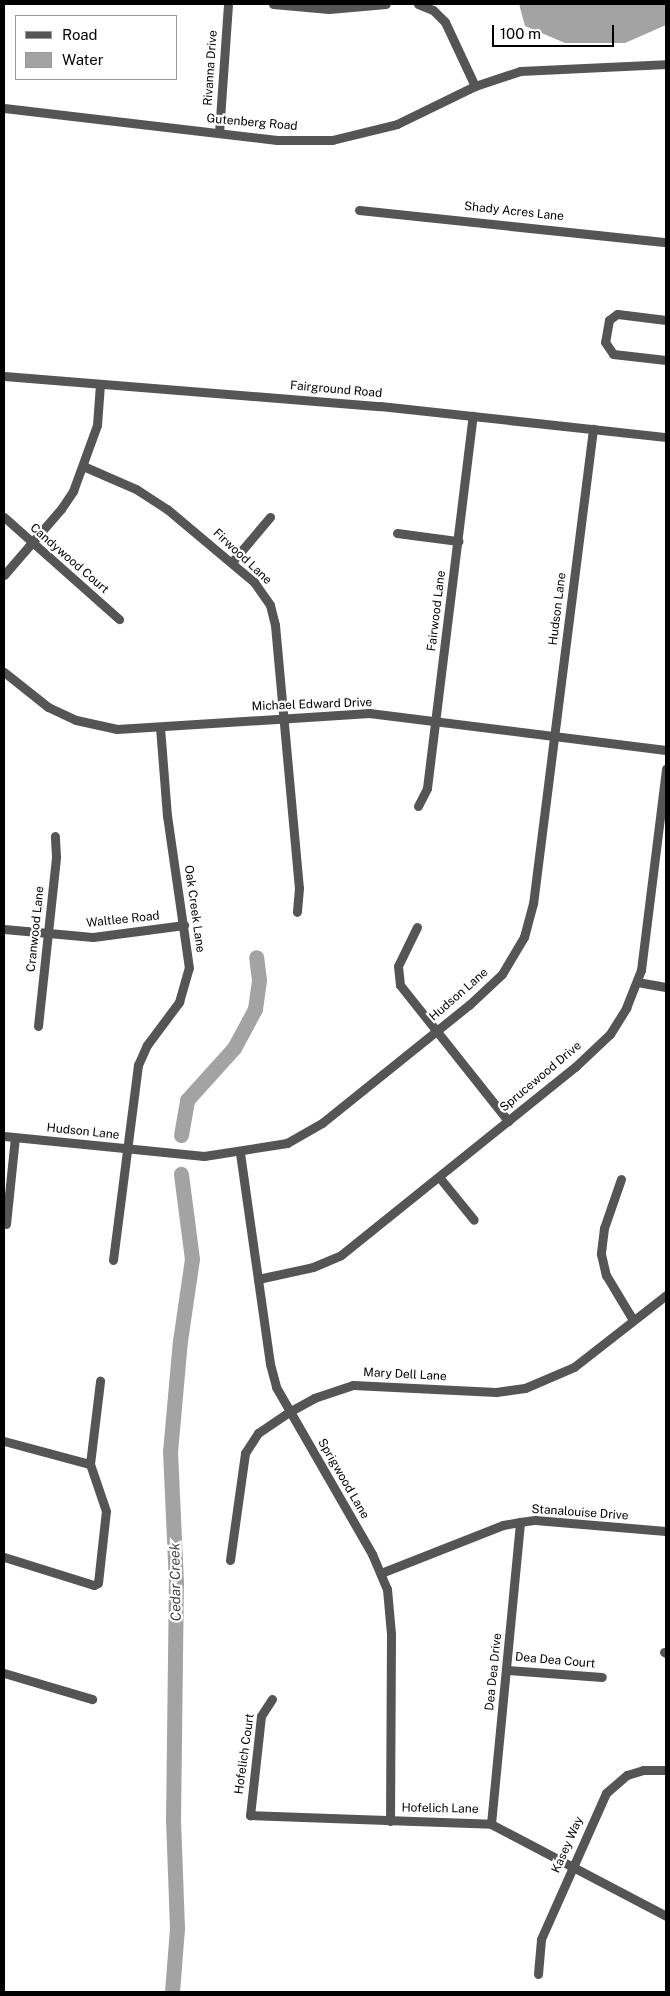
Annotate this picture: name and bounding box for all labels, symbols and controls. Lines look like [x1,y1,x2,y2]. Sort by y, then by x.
legend [15,15,178,80]
scale bar [495,15,618,47]
text: 100 m [500,25,541,42]
text: Road [62,26,98,43]
street label: Rivanna Drive [201,30,221,106]
text: Water [62,51,104,68]
street label: Gutenberg Road [206,112,298,134]
street label: Shady Acres Lane [463,200,565,224]
street label: Fairground Road [289,379,383,401]
street label: Candywood Court [27,521,111,597]
street label: Firwood Lane [210,526,274,588]
street label: Fairwood Lane [425,570,449,652]
street label: Hudson Lane [546,572,570,646]
street label: Michael Edward Drive [251,696,373,714]
street label: Oak Creek Lane [181,864,207,954]
street label: Cranwood Lane [24,885,48,973]
street label: Waltlee Road [86,909,160,931]
street label: Hudson Lane [427,966,491,1024]
street label: Sprucewood Drive [497,1039,585,1115]
street label: Hudson Lane [46,1121,120,1143]
street label: Mary Dell Lane [363,1366,447,1384]
street label: Sprigwood Lane [314,1436,372,1522]
street label: Stanalouise Drive [531,1502,629,1524]
water label: Cedar Creek [166,1543,184,1621]
street label: Dea Dea Drive [483,1633,505,1711]
street label: Dea Dea Court [514,1650,596,1672]
street label: Hofelich Court [232,1713,258,1795]
street label: Hofelich Lane [401,1801,479,1817]
street label: Kasey Way [549,1814,587,1876]

